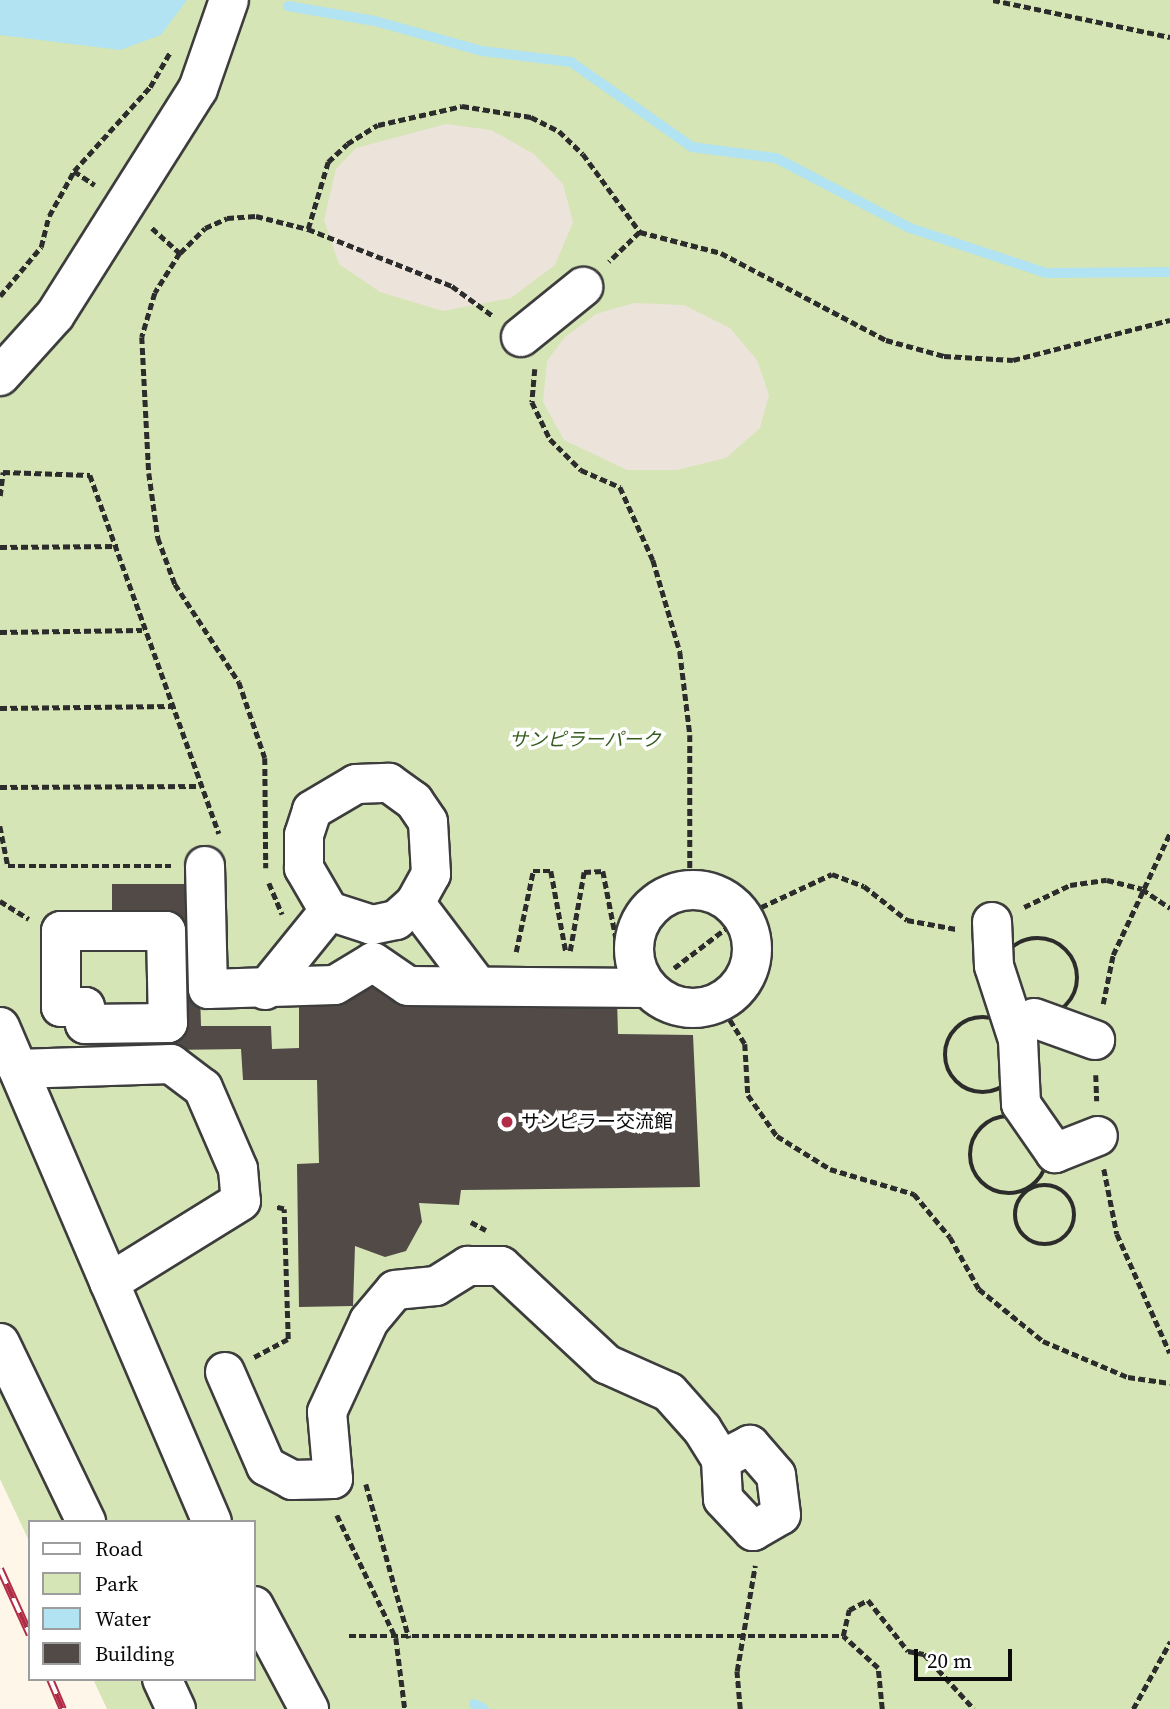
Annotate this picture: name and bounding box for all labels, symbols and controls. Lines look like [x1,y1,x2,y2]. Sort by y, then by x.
park label: サンピラーパーク [509,729,661,751]
place label: サンピラー交流館 [521,1111,673,1133]
marker: サンピラー交流館 [499,1114,515,1130]
legend [28,1520,256,1681]
text: Road [95,1534,143,1563]
text: Park [95,1569,138,1598]
text: Water [95,1604,151,1633]
scale bar [918,1636,1016,1680]
text: Building [95,1639,174,1668]
text: 20 m [927,1646,972,1675]

